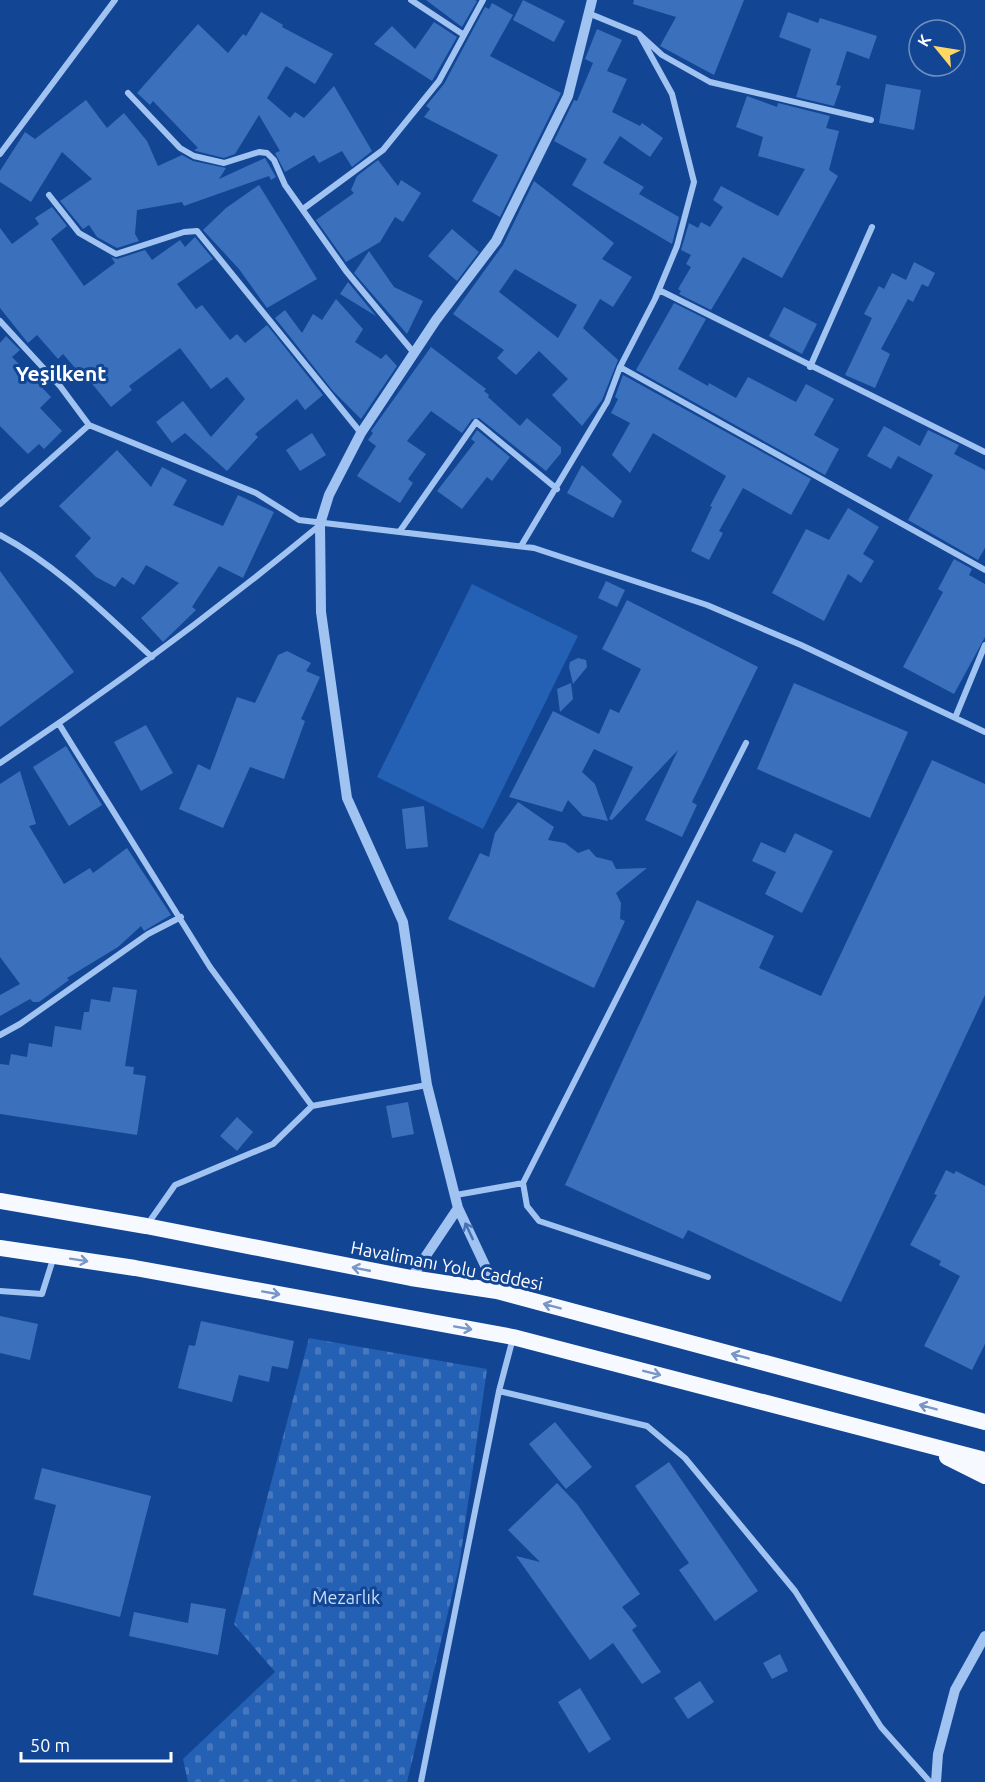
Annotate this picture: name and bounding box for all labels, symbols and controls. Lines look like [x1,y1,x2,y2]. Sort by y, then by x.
north arrow [907,18,967,78]
text: K [914,31,935,50]
district label: Yeşilkent [16,361,106,385]
one-way arrow [462,1222,474,1240]
street label: Havalimanı Yolu Caddesi [349,1237,545,1293]
one-way arrow [68,1254,88,1265]
one-way arrow [351,1263,371,1274]
one-way arrow [260,1288,280,1299]
one-way arrow [543,1299,562,1311]
one-way arrow [452,1323,472,1334]
one-way arrow [731,1350,750,1361]
one-way arrow [642,1368,661,1380]
one-way arrow [919,1400,938,1412]
park label: Mezarlık [312,1587,380,1607]
scale bar [21,1725,171,1763]
text: 50 m [30,1735,70,1755]

